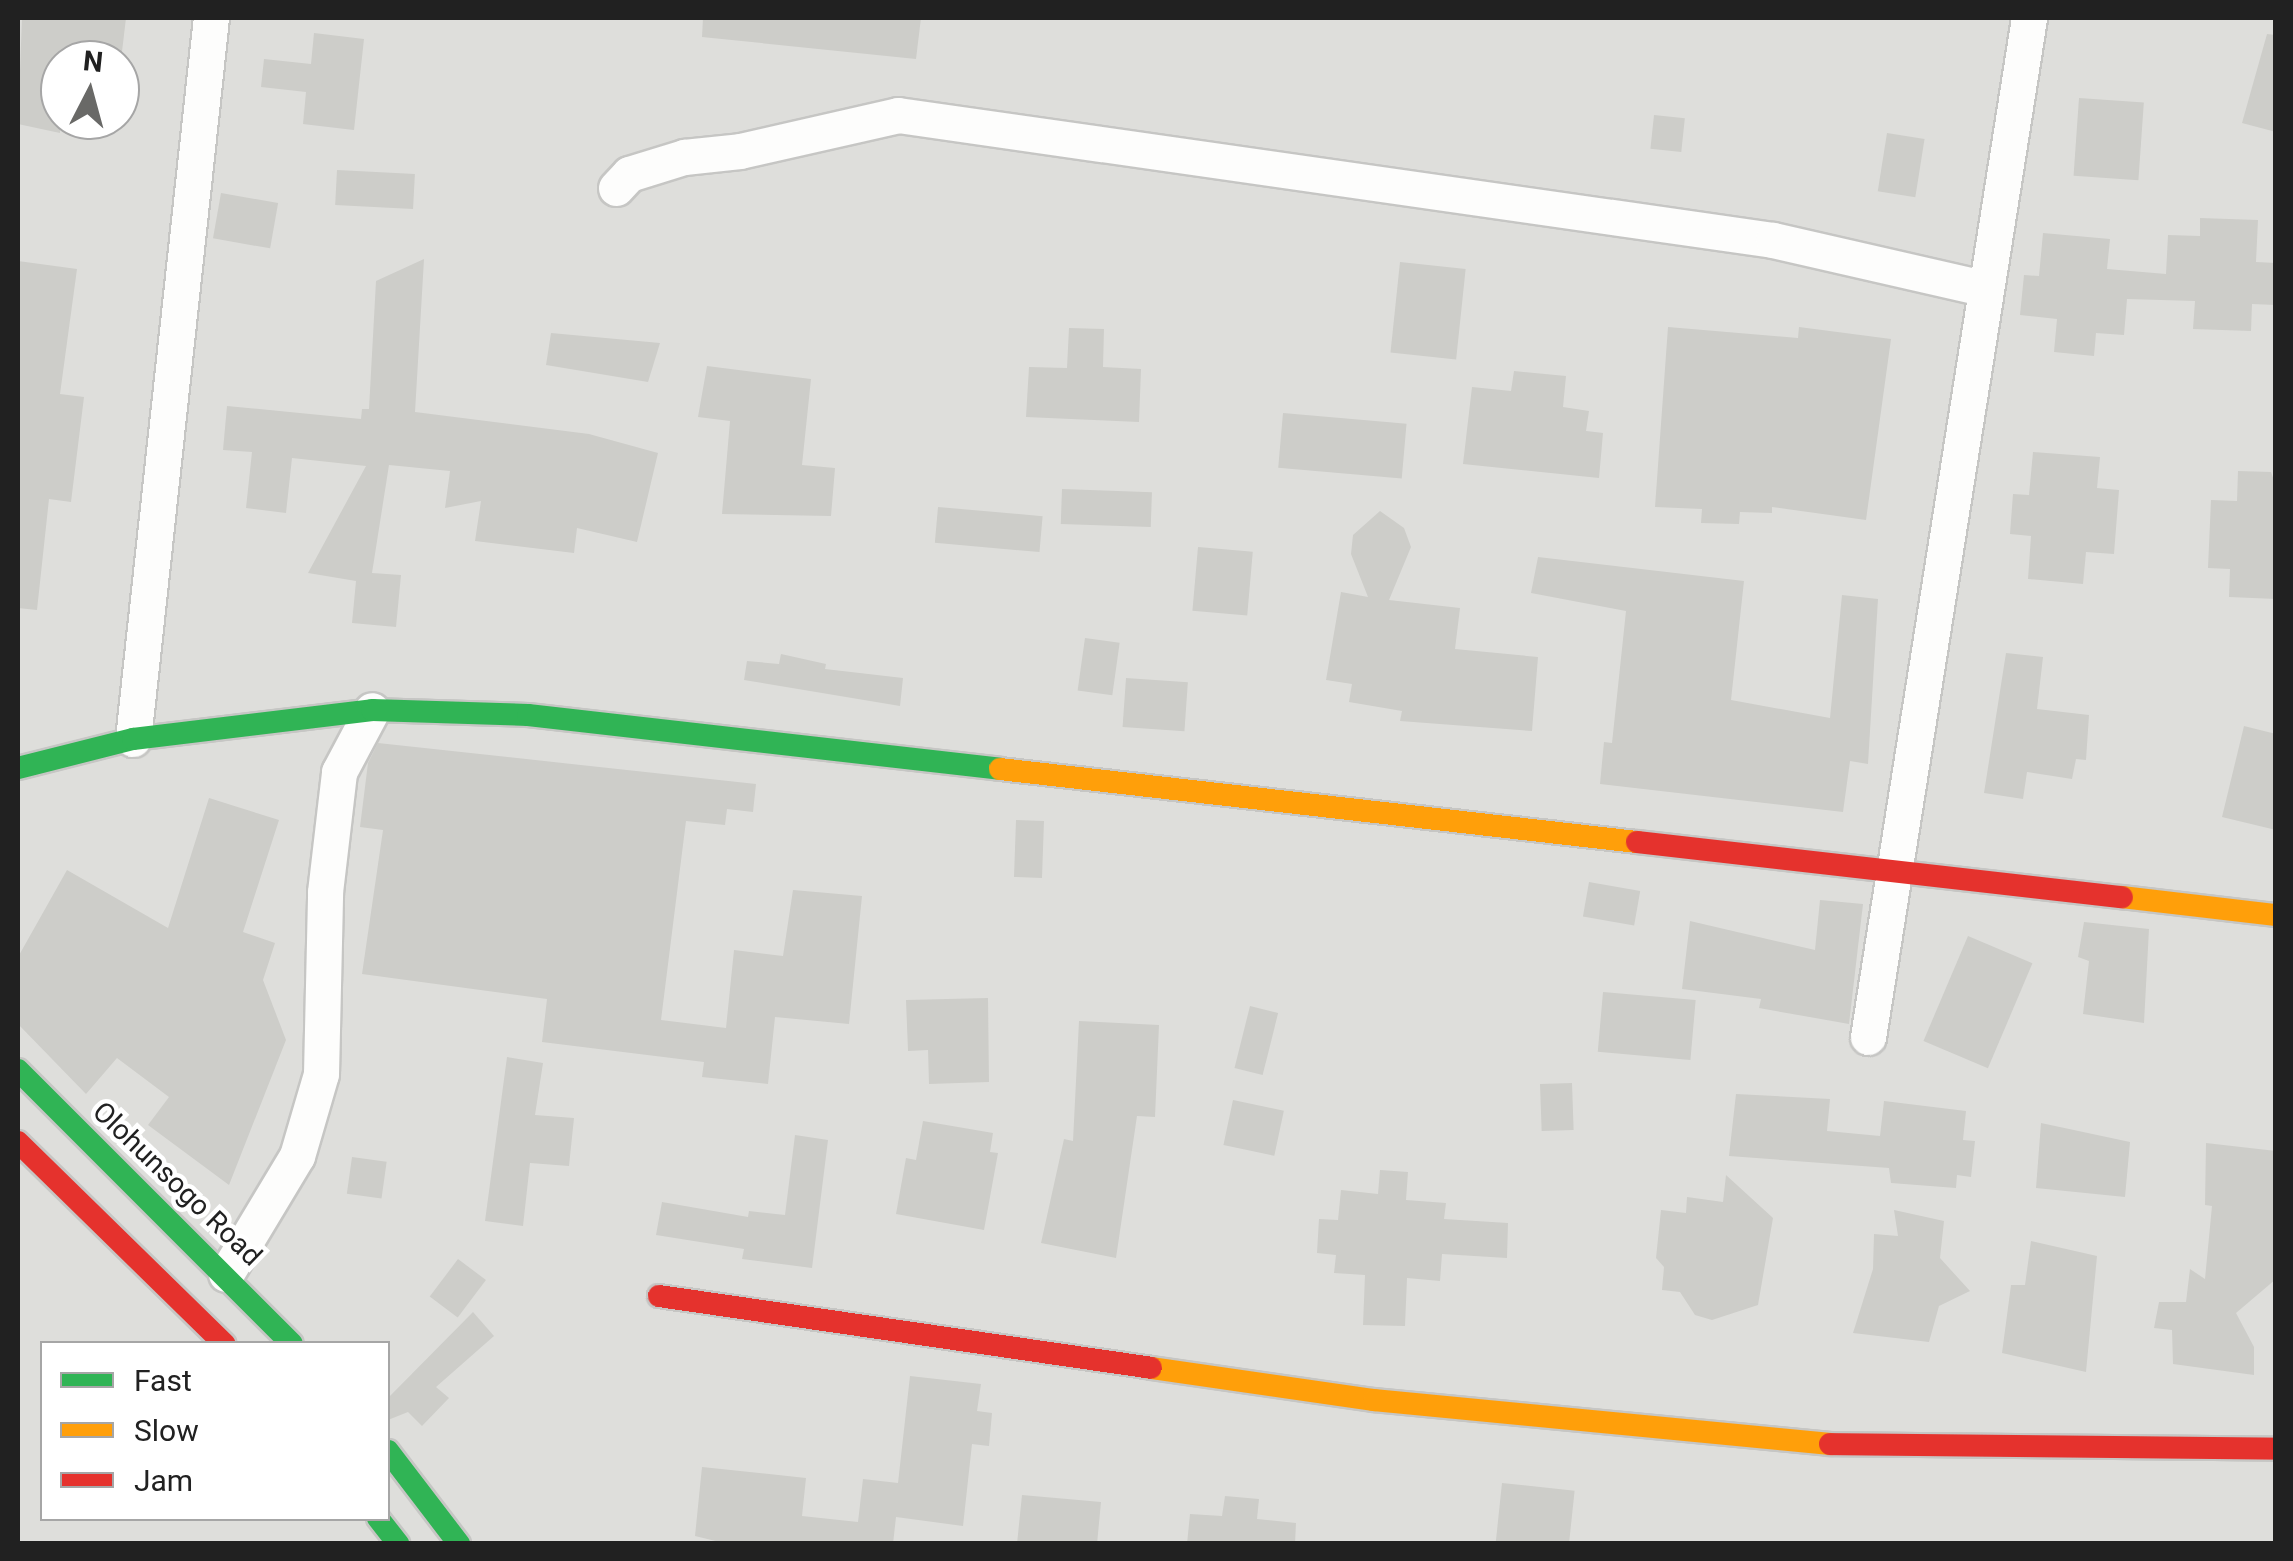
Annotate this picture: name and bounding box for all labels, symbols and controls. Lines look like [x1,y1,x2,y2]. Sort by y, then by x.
north arrow [40,40,140,140]
text: N [81,44,105,79]
street label: Olohunsogo Road [86,1095,268,1273]
legend [40,1341,390,1521]
text: Fast [134,1363,192,1398]
text: Slow [134,1413,199,1448]
text: Jam [134,1463,193,1498]

